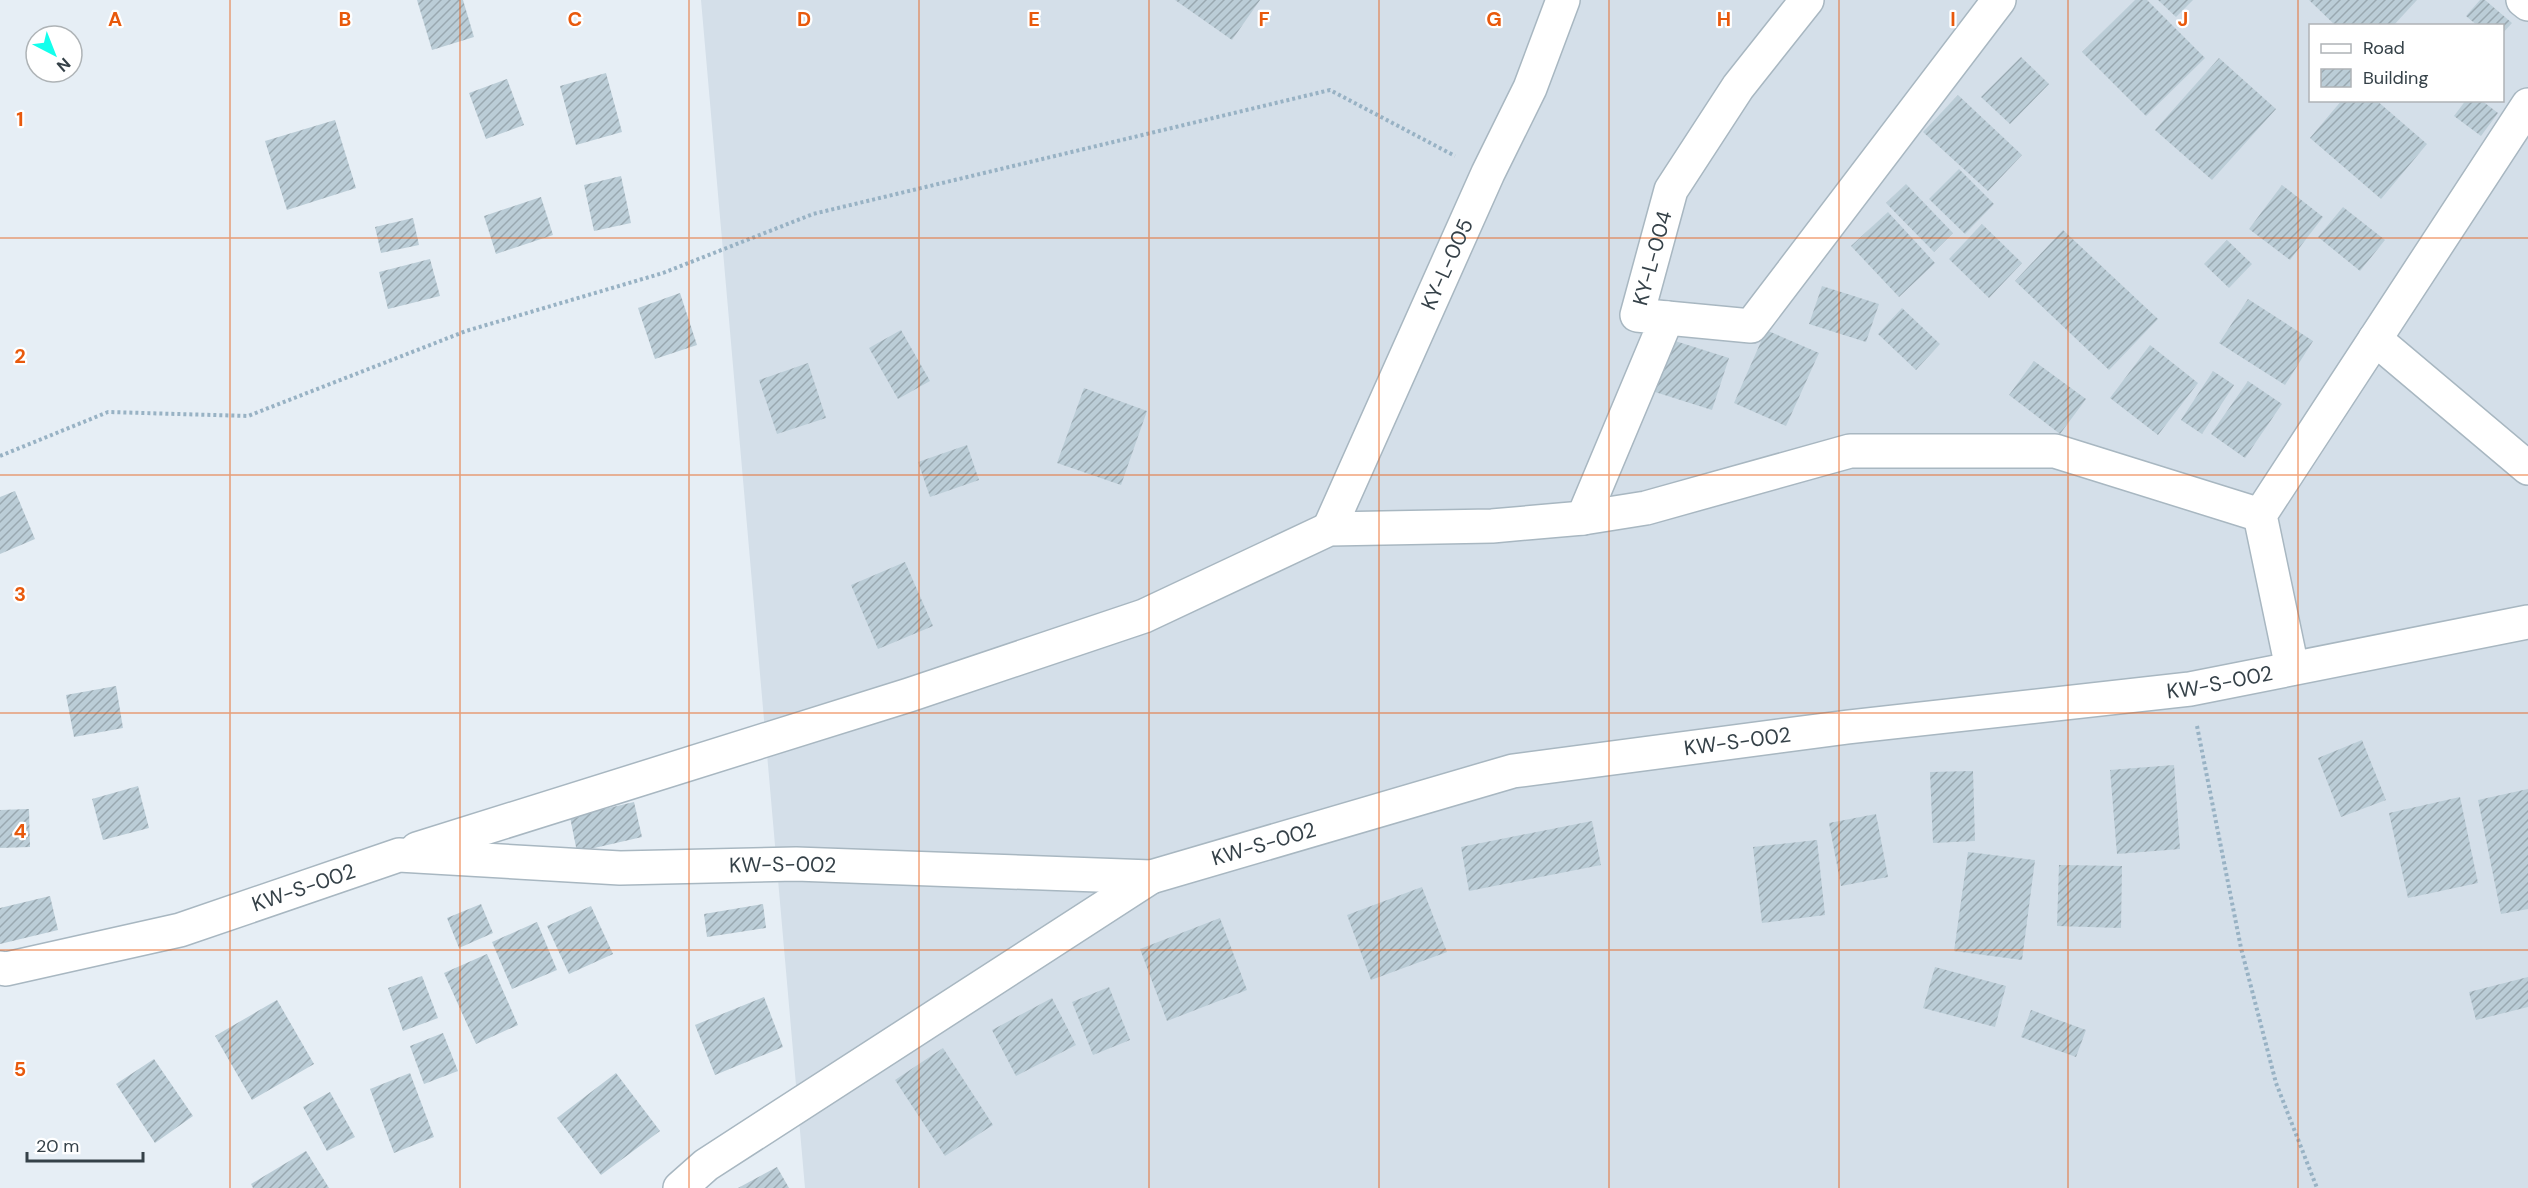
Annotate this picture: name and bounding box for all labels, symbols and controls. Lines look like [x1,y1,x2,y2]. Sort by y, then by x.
text: A [108,6,122,32]
text: B [339,6,351,32]
text: C [568,6,582,32]
text: D [797,6,811,32]
text: E [1028,6,1040,32]
text: F [1258,6,1270,32]
text: G [1486,6,1502,32]
text: H [1717,6,1731,32]
text: I [1950,6,1956,32]
text: J [2178,6,2188,32]
north arrow [24,24,84,84]
legend [2309,24,2504,102]
text: Road [2363,36,2405,60]
text: N [52,53,75,76]
text: Building [2363,66,2428,90]
text: 1 [16,106,24,132]
street label: KY-L-004 [1626,207,1679,309]
street label: KY-L-005 [1415,214,1480,314]
text: 2 [14,343,26,369]
text: 3 [14,581,26,607]
street label: KW-S-002 [2165,659,2275,705]
street label: KW-S-002 [1682,721,1792,762]
street label: KW-S-002 [1208,815,1319,873]
text: 4 [14,818,27,844]
street label: KW-S-002 [729,850,837,880]
street label: KW-S-002 [248,857,359,918]
text: 5 [14,1056,26,1082]
scale bar [27,1125,142,1163]
text: 20 m [36,1134,79,1158]

